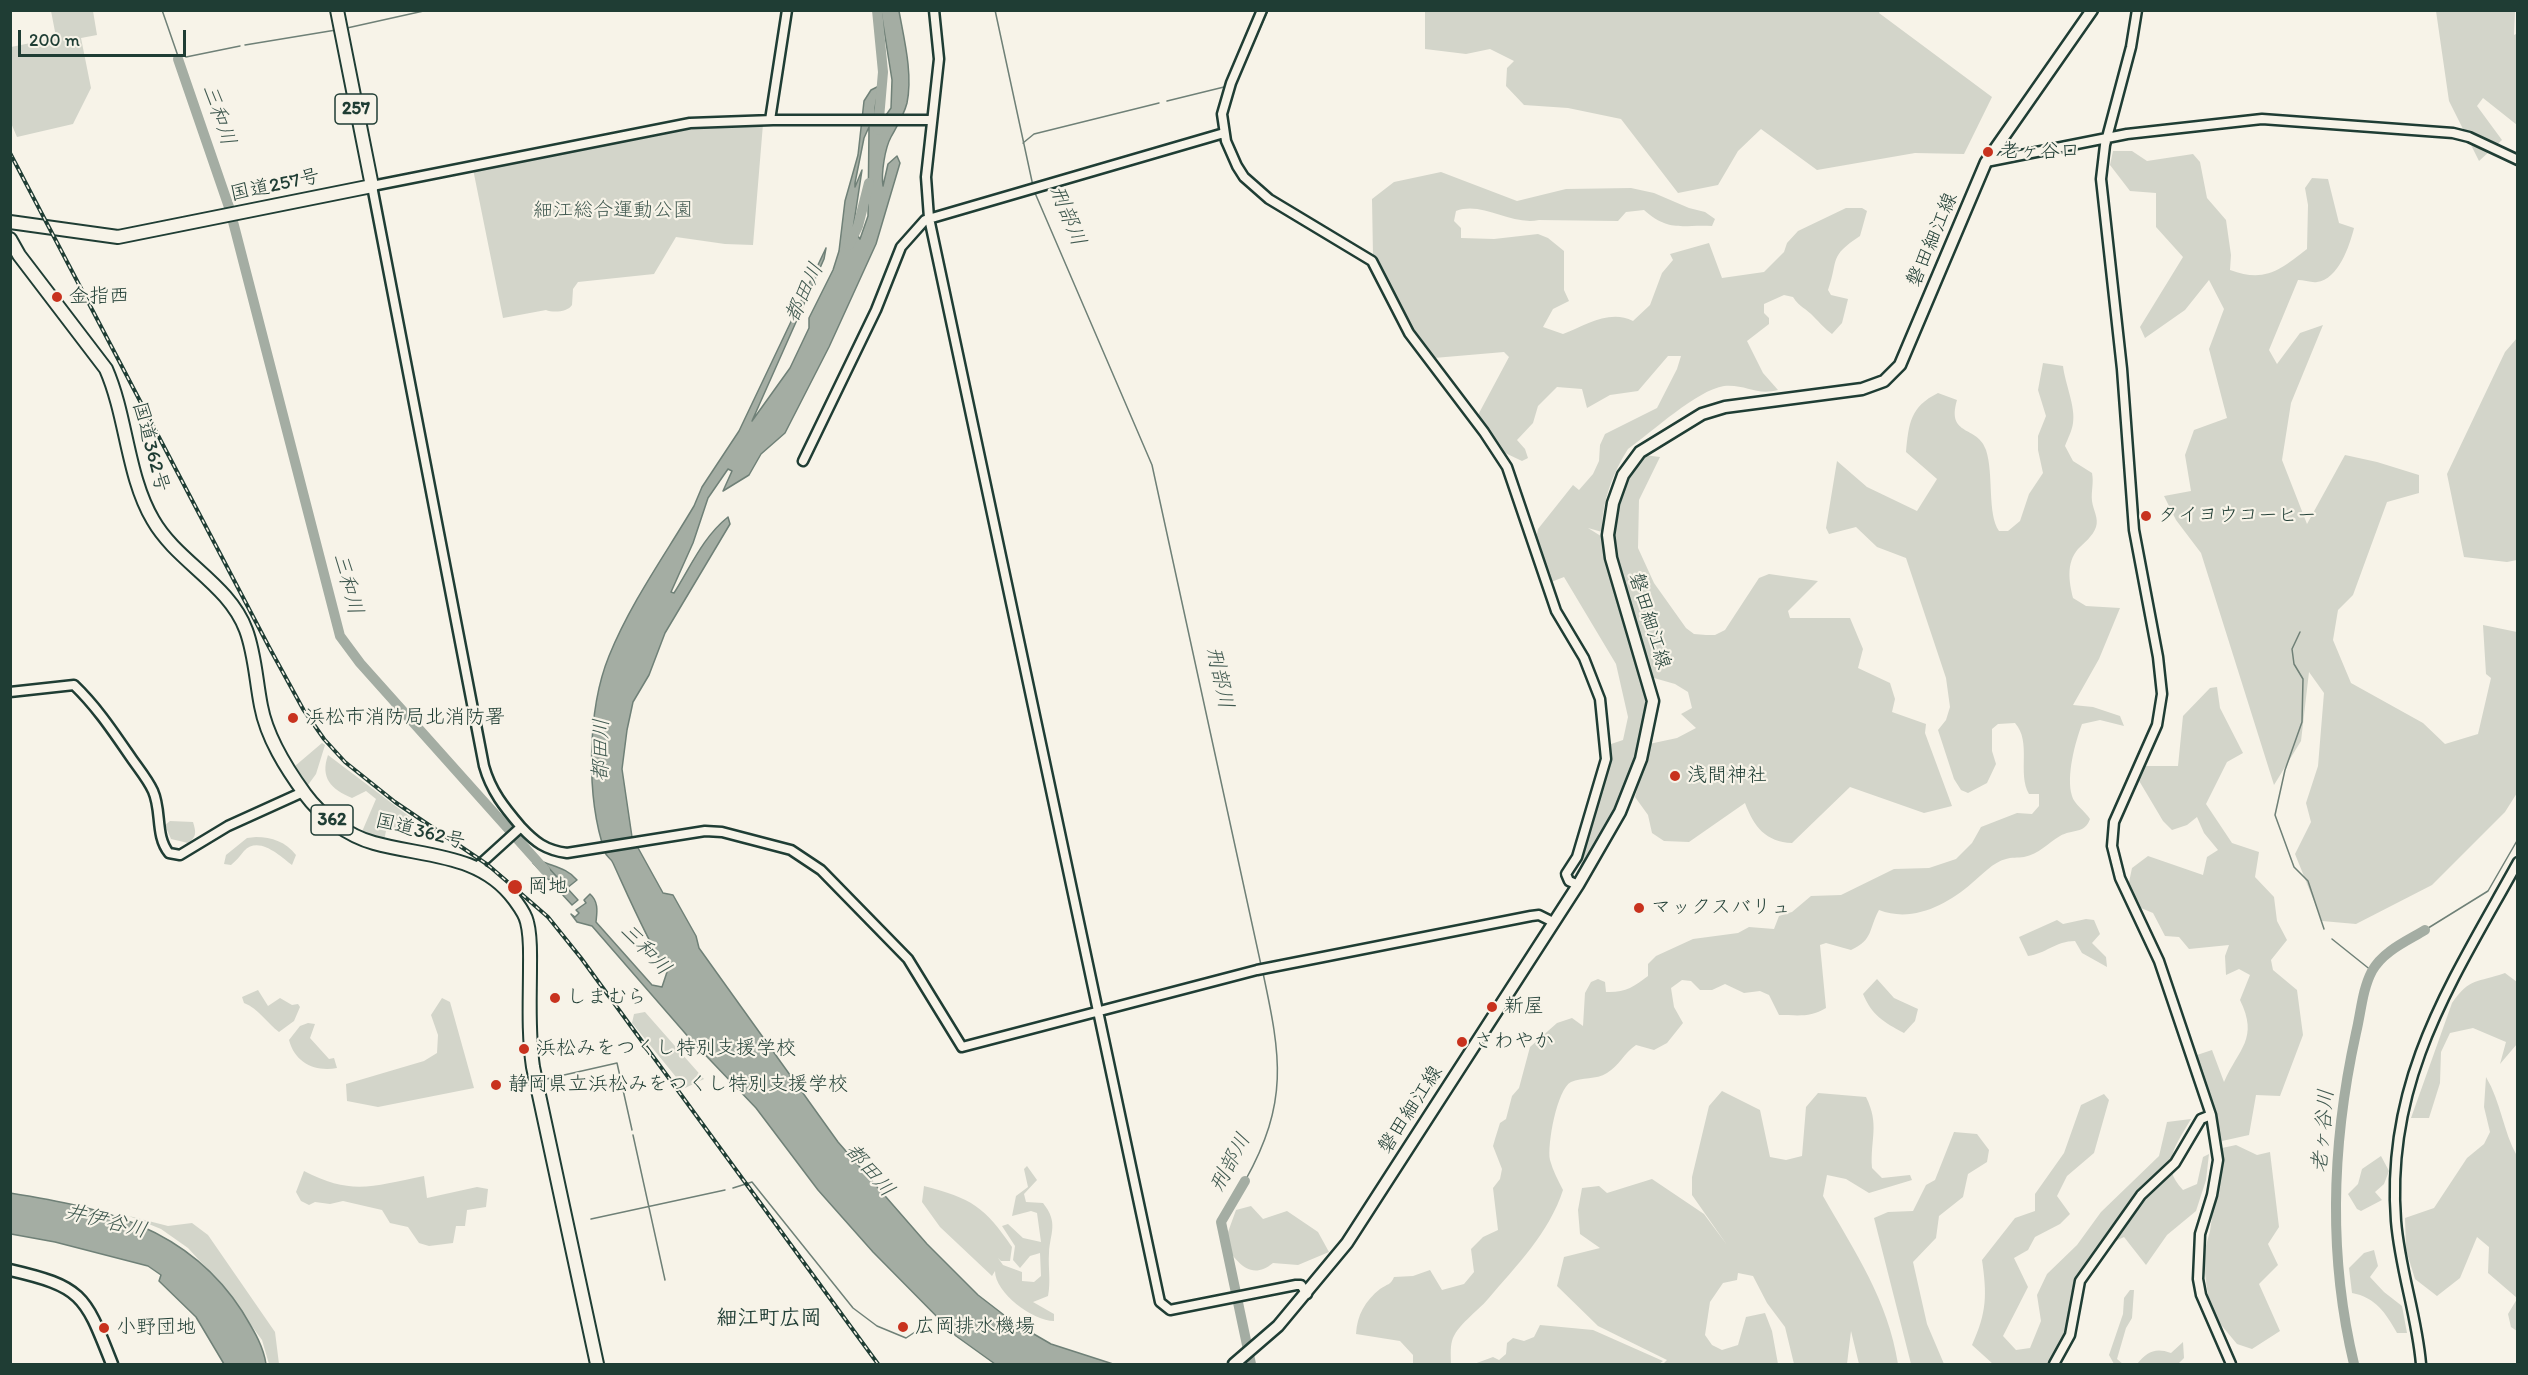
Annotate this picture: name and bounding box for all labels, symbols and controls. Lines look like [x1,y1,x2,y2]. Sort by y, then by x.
scale bar [21,18,189,56]
text: 200 m [29,29,80,51]
water label: 三和川 [196,81,240,149]
road number: 257 [335,94,377,124]
place label: 老ヶ谷口 [2000,140,2080,164]
marker: 老ヶ谷口 [1981,145,1995,159]
street label: 国道257号 [228,165,322,207]
water label: 刑部川 [1044,182,1090,250]
street label: 磐田細江線 [1902,189,1964,291]
park label: 細江総合運動公園 [533,199,693,223]
water label: 都田川 [780,259,830,327]
place label: 金指西 [69,285,129,309]
marker: 金指西 [50,290,64,304]
street label: 国道362号 [127,399,173,495]
place label: タイヨウコーヒー [2158,504,2317,528]
marker: タイヨウコーヒー [2139,509,2153,523]
water label: 三和川 [327,550,367,618]
street label: 磐田細江線 [1623,570,1675,672]
water label: 刑部川 [1200,645,1238,711]
place label: 浜松市消防局北消防署 [305,706,505,730]
marker: 浜松市消防局北消防署 [286,711,300,725]
water label: 都田川 [589,718,615,782]
place label: 浅間神社 [1687,764,1767,788]
marker: 浅間神社 [1668,769,1682,783]
road number: 362 [311,805,353,835]
street label: 国道362号 [372,809,468,855]
place label: 岡地 [528,875,568,899]
marker: 岡地 [506,878,524,896]
place label: マックスバリュ [1651,896,1791,920]
marker: マックスバリュ [1632,901,1646,915]
water label: 三和川 [614,919,676,981]
place label: しまむら [567,986,647,1010]
marker: しまむら [548,991,562,1005]
place label: 新屋 [1504,995,1544,1019]
marker: 新屋 [1485,1000,1499,1014]
place label: さわやか [1474,1030,1554,1054]
marker: さわやか [1455,1035,1469,1049]
place label: 浜松みをつくし特別支援学校 [536,1037,796,1061]
marker: 浜松みをつくし特別支援学校 [517,1042,531,1056]
street label: 磐田細江線 [1374,1062,1448,1158]
place label: 静岡県立浜松みをつくし特別支援学校 [508,1073,848,1097]
marker: 静岡県立浜松みをつくし特別支援学校 [489,1078,503,1092]
water label: 老ヶ谷川 [2308,1088,2340,1174]
water label: 刑部川 [1205,1129,1257,1197]
water label: 都田川 [839,1139,899,1203]
water label: 井伊谷川 [62,1200,150,1244]
district label: 細江町広岡 [717,1306,821,1332]
place label: 広岡排水機場 [915,1315,1035,1339]
place label: 小野団地 [116,1316,196,1340]
marker: 広岡排水機場 [896,1320,910,1334]
marker: 小野団地 [97,1321,111,1335]

